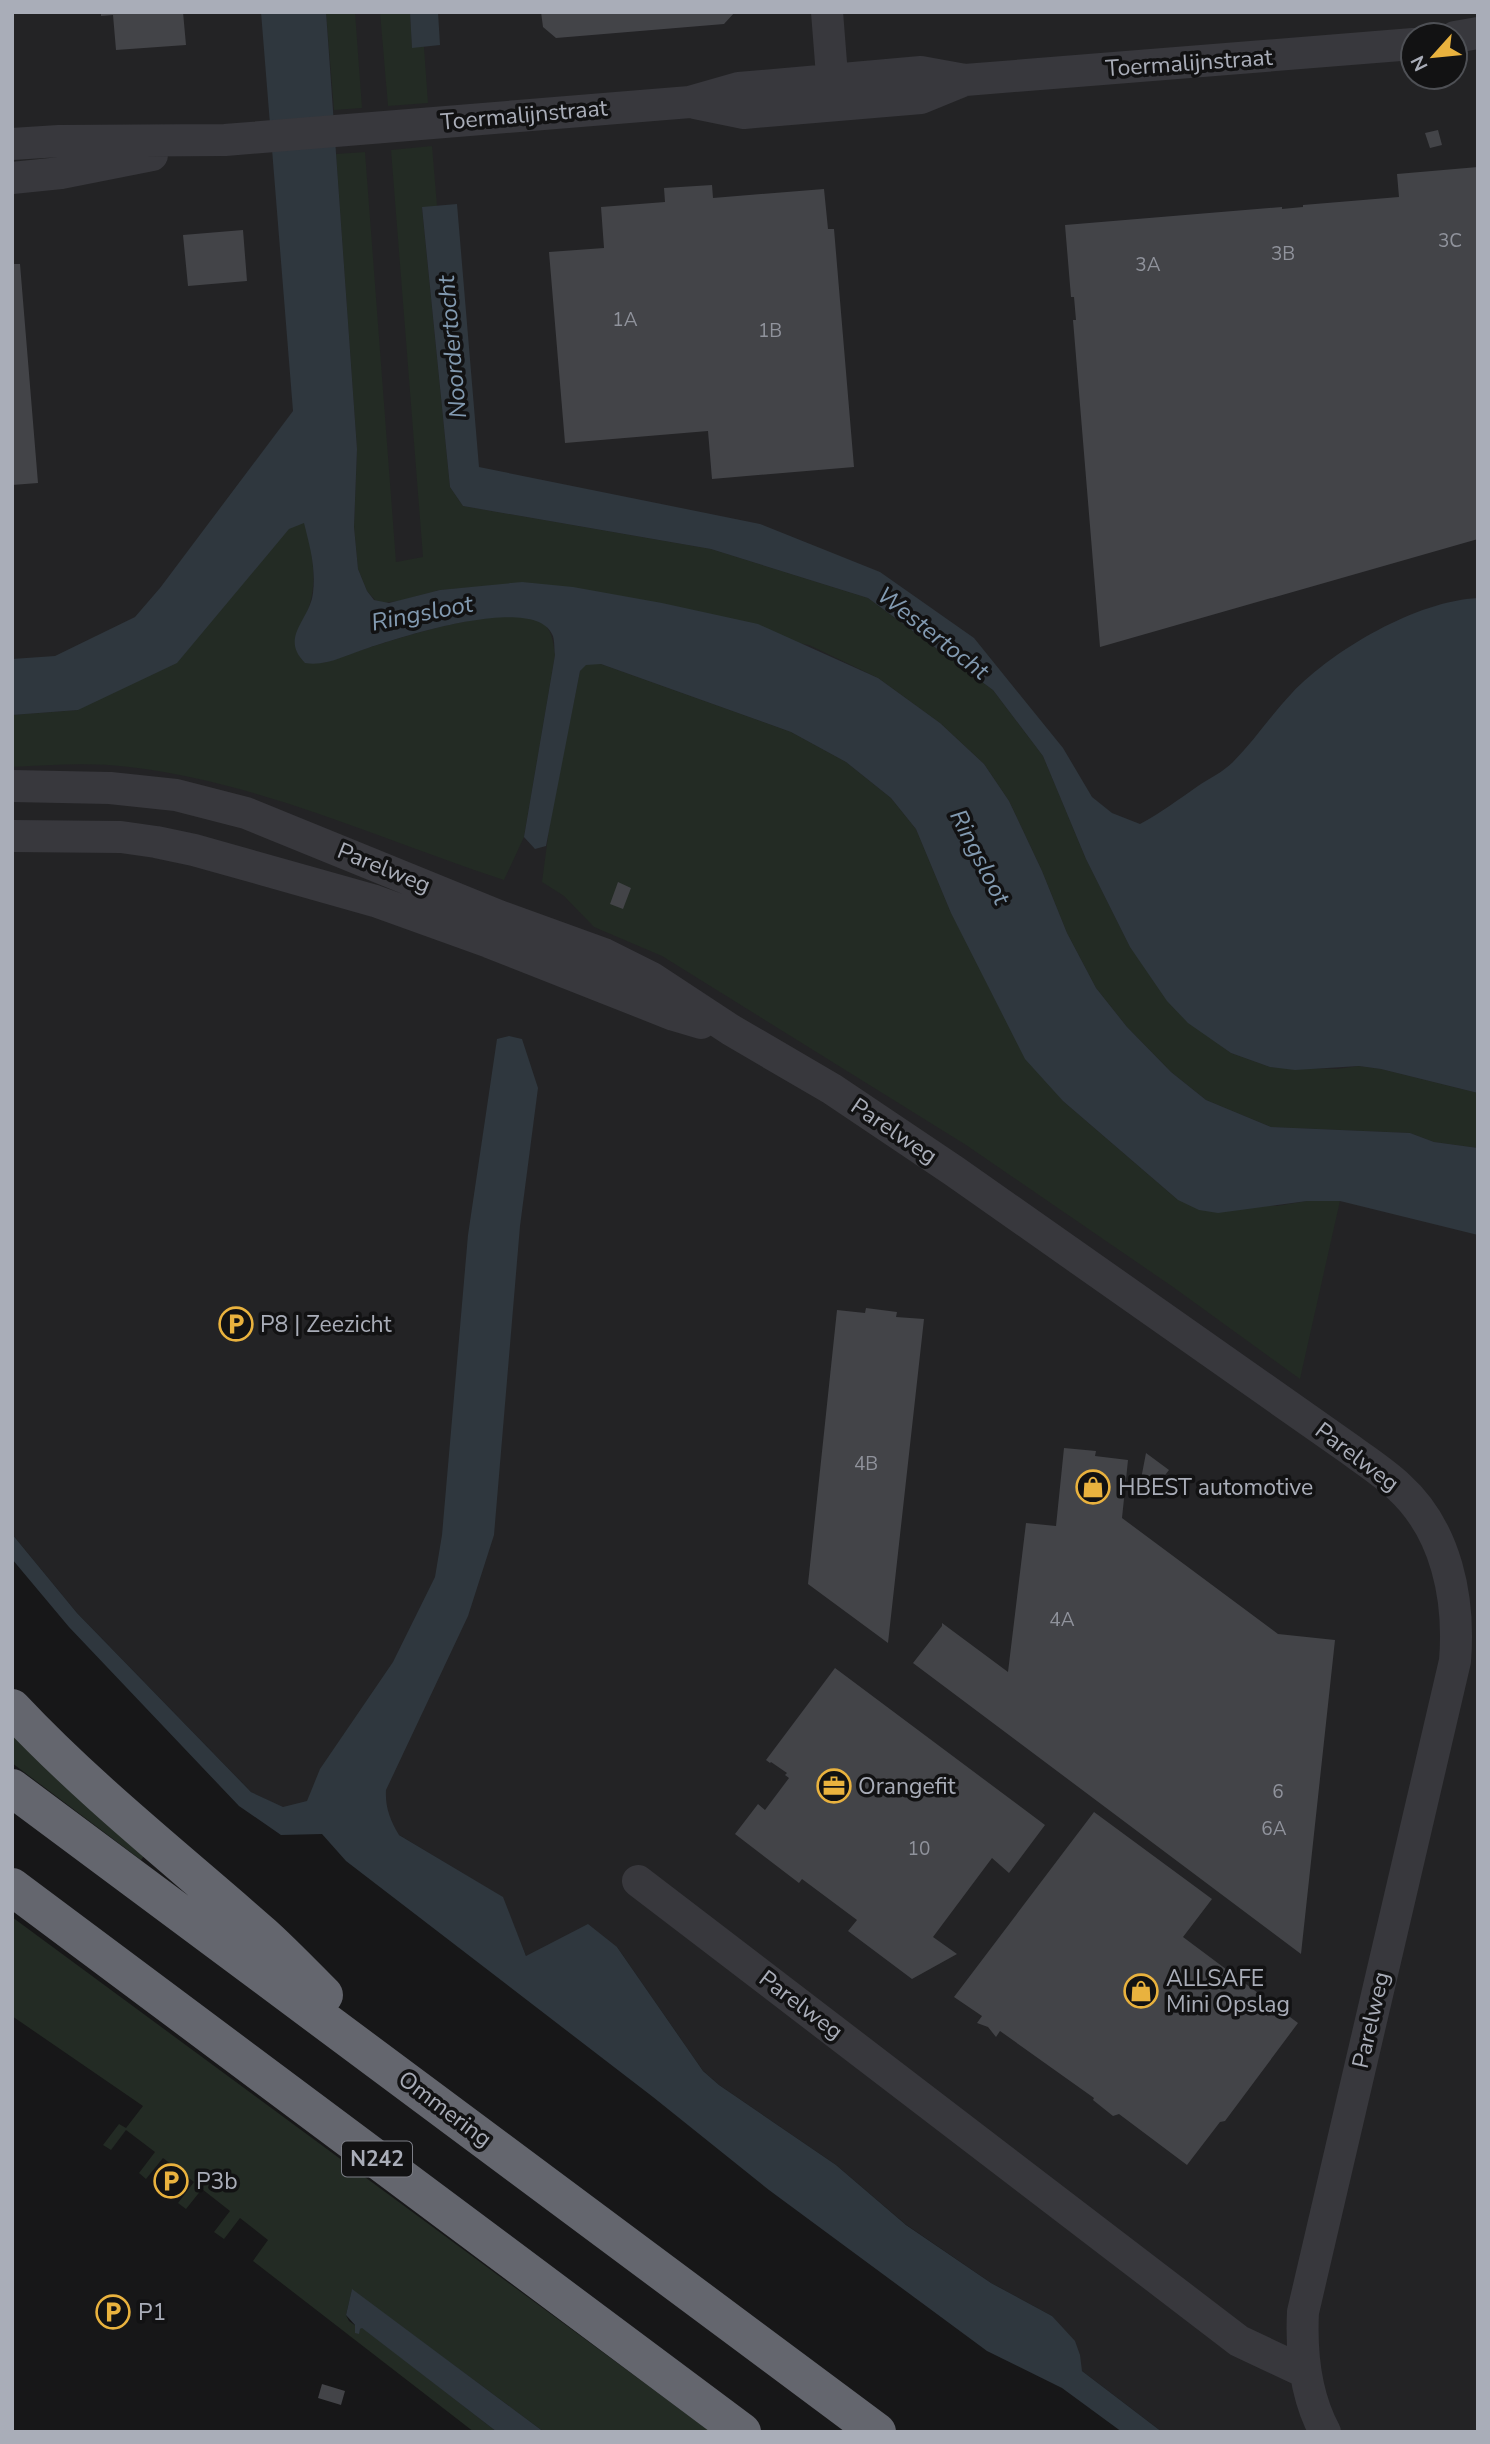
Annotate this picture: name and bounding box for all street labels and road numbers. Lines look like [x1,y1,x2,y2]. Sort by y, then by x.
street label: Toermalijnstraat [1104,42,1275,84]
street label: Toermalijnstraat [439,92,610,138]
street label: Parelweg [333,835,435,901]
street label: Parelweg [845,1091,943,1171]
street label: Parelweg [1309,1415,1405,1499]
street label: Parelweg [753,1963,849,2047]
street label: Parelweg [1345,1969,1397,2071]
street label: Ommering [392,2064,498,2154]
road number: N242 [342,2142,412,2176]

